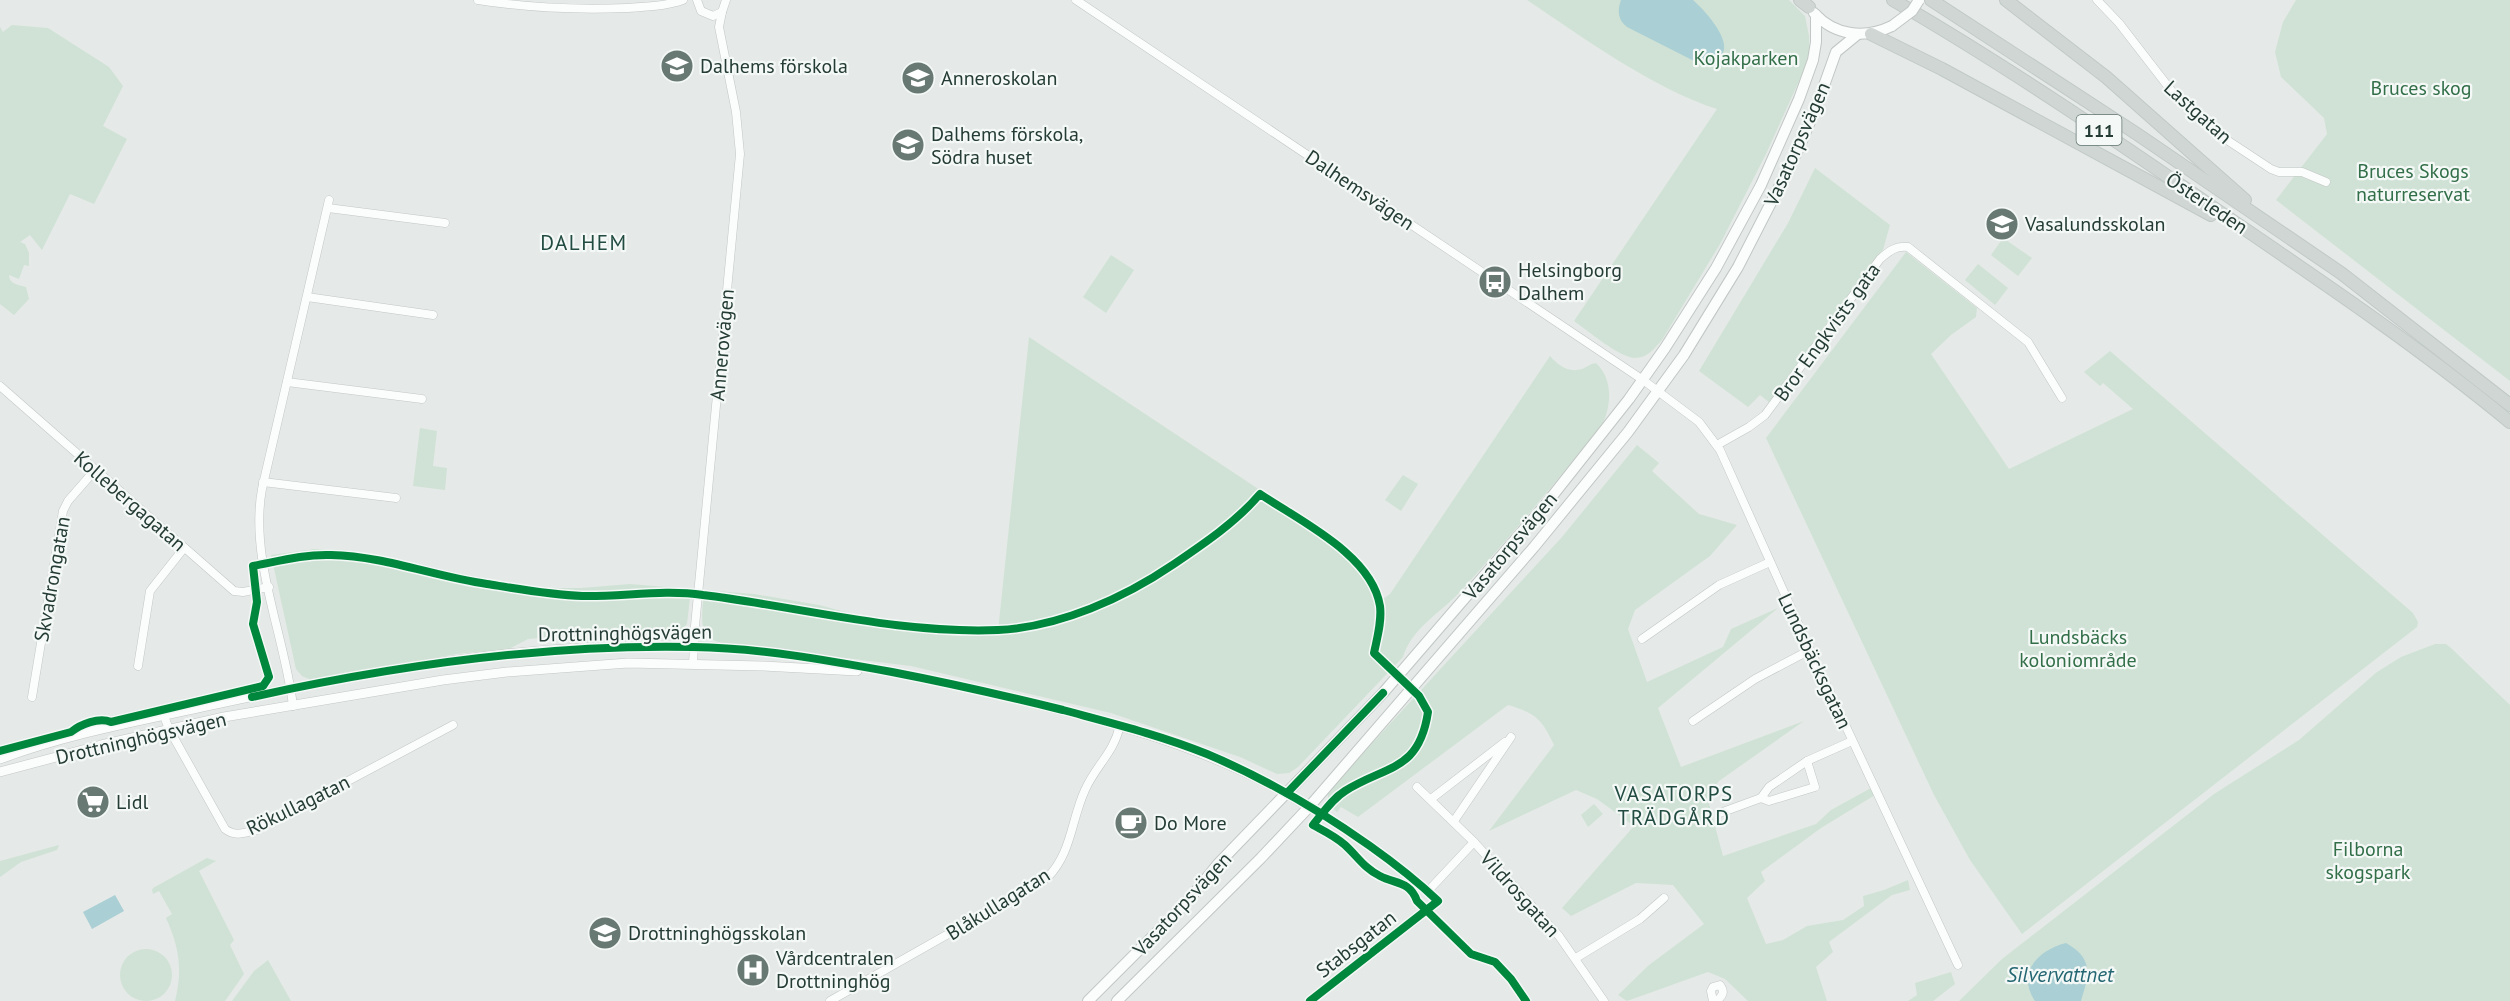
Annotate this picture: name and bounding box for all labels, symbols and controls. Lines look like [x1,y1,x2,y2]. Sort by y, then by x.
park label: Kojakparken [1694,45,1798,71]
school or university icon: Dalhems förskola [659,48,695,84]
place label: Dalhems förskola [700,53,848,79]
school or university icon: Anneroskolan [900,60,936,96]
place label: Anneroskolan [941,65,1057,91]
street label: Lastgatan [2158,75,2238,149]
park label: Bruces skog [2371,75,2471,101]
street label: Vasatorpsvägen [1758,78,1836,211]
road number: 111 [2076,115,2122,145]
place label: Dalhems förskola, Södra huset [931,121,1083,170]
school or university icon: Dalhems förskola, Södra huset [890,127,926,163]
street label: Dalhemsvägen [1301,144,1419,236]
park label: Bruces Skogs naturreservat [2356,158,2470,207]
street label: Österleden [2161,166,2253,240]
school or university icon: Vasalundsskolan [1984,206,2020,242]
place label: Vasalundsskolan [2024,211,2166,237]
district label: DALHEM [540,229,628,256]
place label: Helsingborg Dalhem [1518,257,1622,306]
street label: Bror Engkvists gata [1768,258,1886,406]
bus stop icon: Helsingborg Dalhem [1477,264,1513,300]
street label: Annerovägen [704,288,740,402]
street label: Kollebergagatan [68,445,192,557]
street label: Vasatorpsvägen [1457,487,1563,606]
street label: Skvadrongatan [28,514,76,644]
street label: Lundsbäcksgatan [1772,589,1858,733]
street label: Drottninghögsvägen [538,618,712,648]
park label: Lundsbäcks koloniområde [2019,624,2137,673]
street label: Drottninghögsvägen [53,706,229,770]
street label: Rökullagatan [242,769,354,841]
district label: VASATORPS TRÄDGÅRD [1613,780,1734,831]
supermarket icon: Lidl [75,784,111,820]
place label: Lidl [116,789,148,815]
cafe icon: Do More [1113,805,1149,841]
place label: Do More [1154,810,1227,836]
park label: Filborna skogspark [2326,836,2411,885]
street label: Vildrosgatan [1474,845,1566,943]
street label: Vasatorpsvägen [1126,846,1237,962]
street label: Blåkullagatan [941,862,1055,946]
street label: Stabsgatan [1311,905,1401,983]
school or university icon: Drottninghögsskolan [587,915,623,951]
place label: Drottninghögsskolan [628,920,806,946]
place label: Vårdcentralen Drottninghög [775,945,894,994]
hospital icon: Vårdcentralen Drottninghög [735,952,771,988]
water label: Silvervattnet [2007,961,2115,988]

